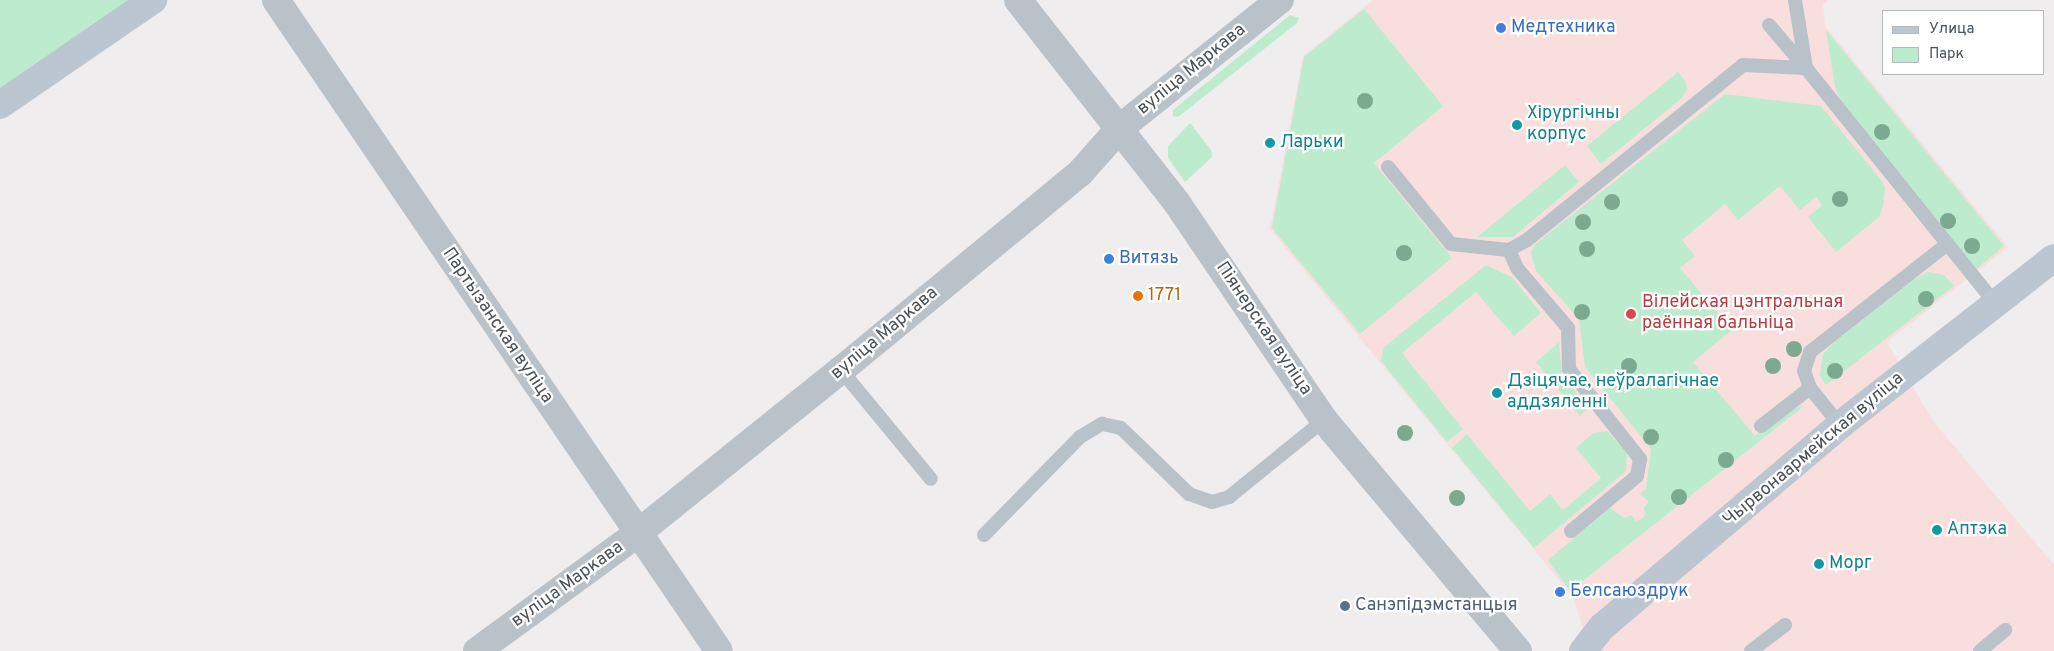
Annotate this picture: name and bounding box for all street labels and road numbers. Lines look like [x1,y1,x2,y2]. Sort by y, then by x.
street label: вуліца Маркава [1133,20,1251,120]
street label: Партызанская вуліца [437,244,557,408]
street label: Піянерская вуліца [1210,258,1316,400]
street label: вуліца Маркава [827,283,943,385]
street label: Чырвонаармейская вуліца [1720,368,1908,532]
street label: вуліца Маркава [508,537,628,633]

